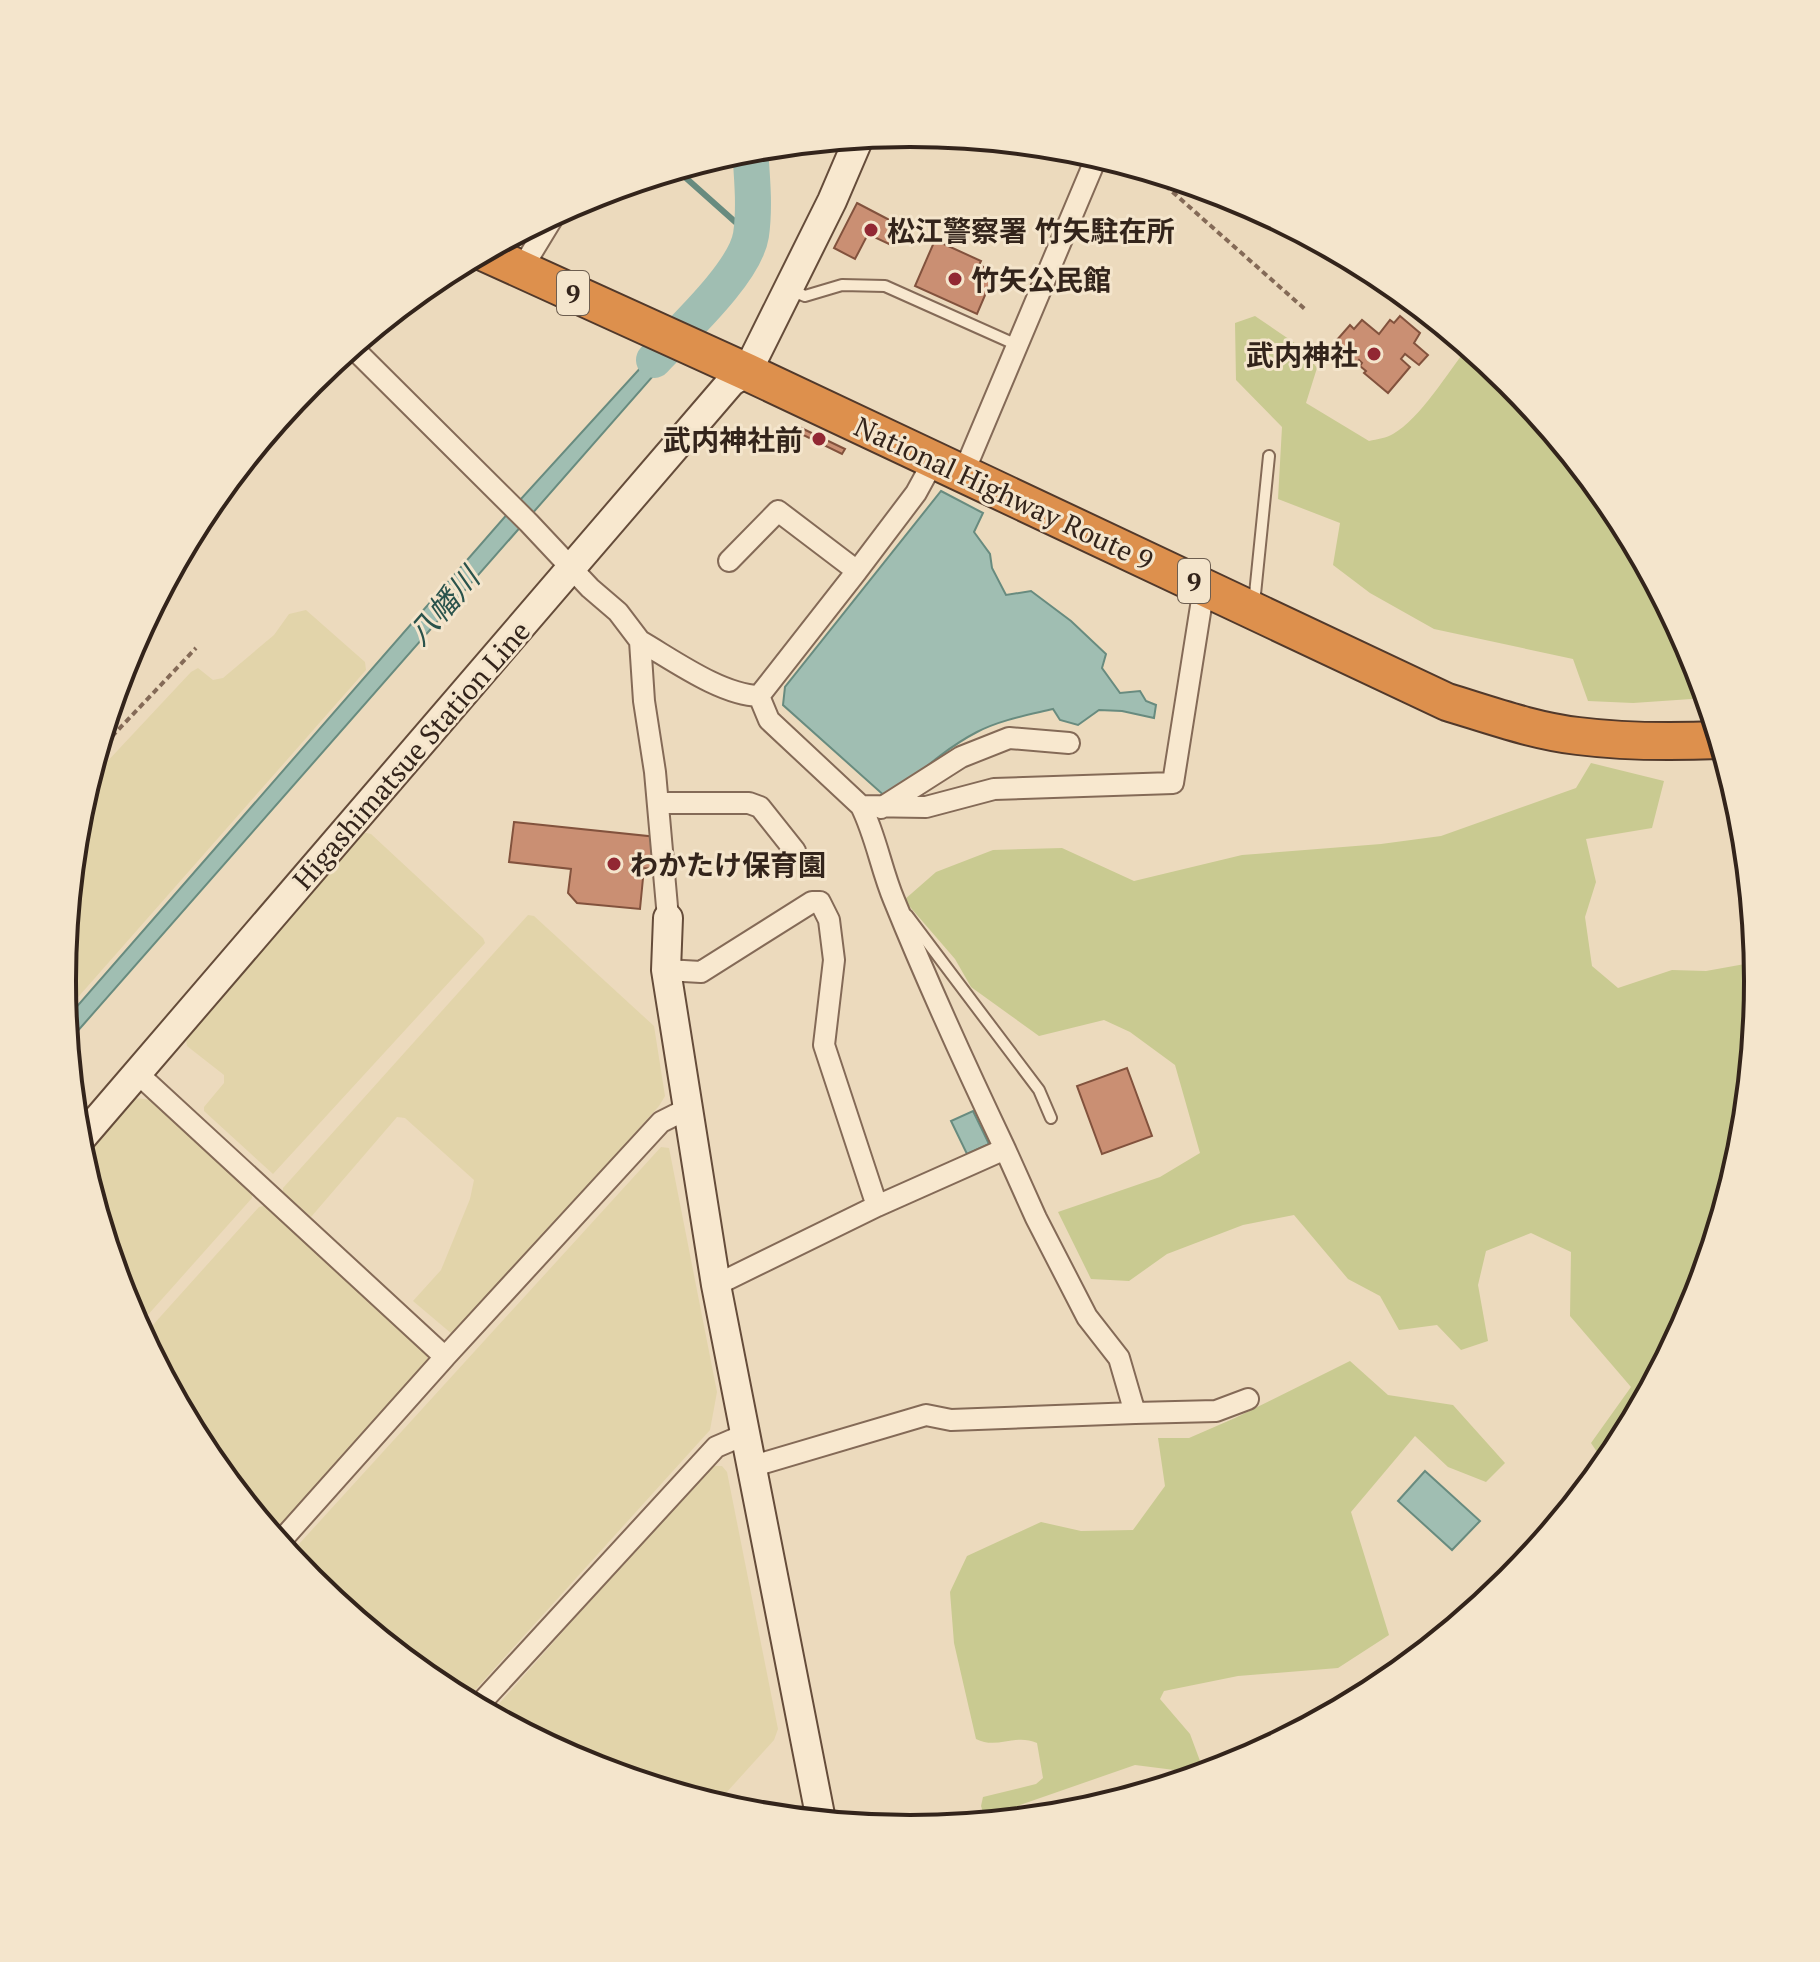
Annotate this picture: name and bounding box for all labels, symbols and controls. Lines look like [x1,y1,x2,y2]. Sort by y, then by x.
place label: 松江警察署 竹矢駐在所 [887,212,1175,249]
marker: 松江警察署 竹矢駐在所 [862,221,880,239]
place label: 竹矢公民館 [971,261,1111,298]
marker: 竹矢公民館 [946,270,964,288]
road number: 9 [557,271,589,315]
place label: 武内神社 [1246,336,1358,373]
marker: 武内神社 [1365,345,1383,363]
street label: National Highway Route 9 [849,407,1159,579]
place label: 武内神社前 [663,421,803,458]
marker: 武内神社前 [810,430,828,448]
water label: 八幡川 [398,557,490,653]
road number: 9 [1178,559,1210,603]
street label: Higashimatsue Station Line [284,613,538,897]
place label: わかたけ保育園 [630,846,826,883]
marker: わかたけ保育園 [605,855,623,873]

